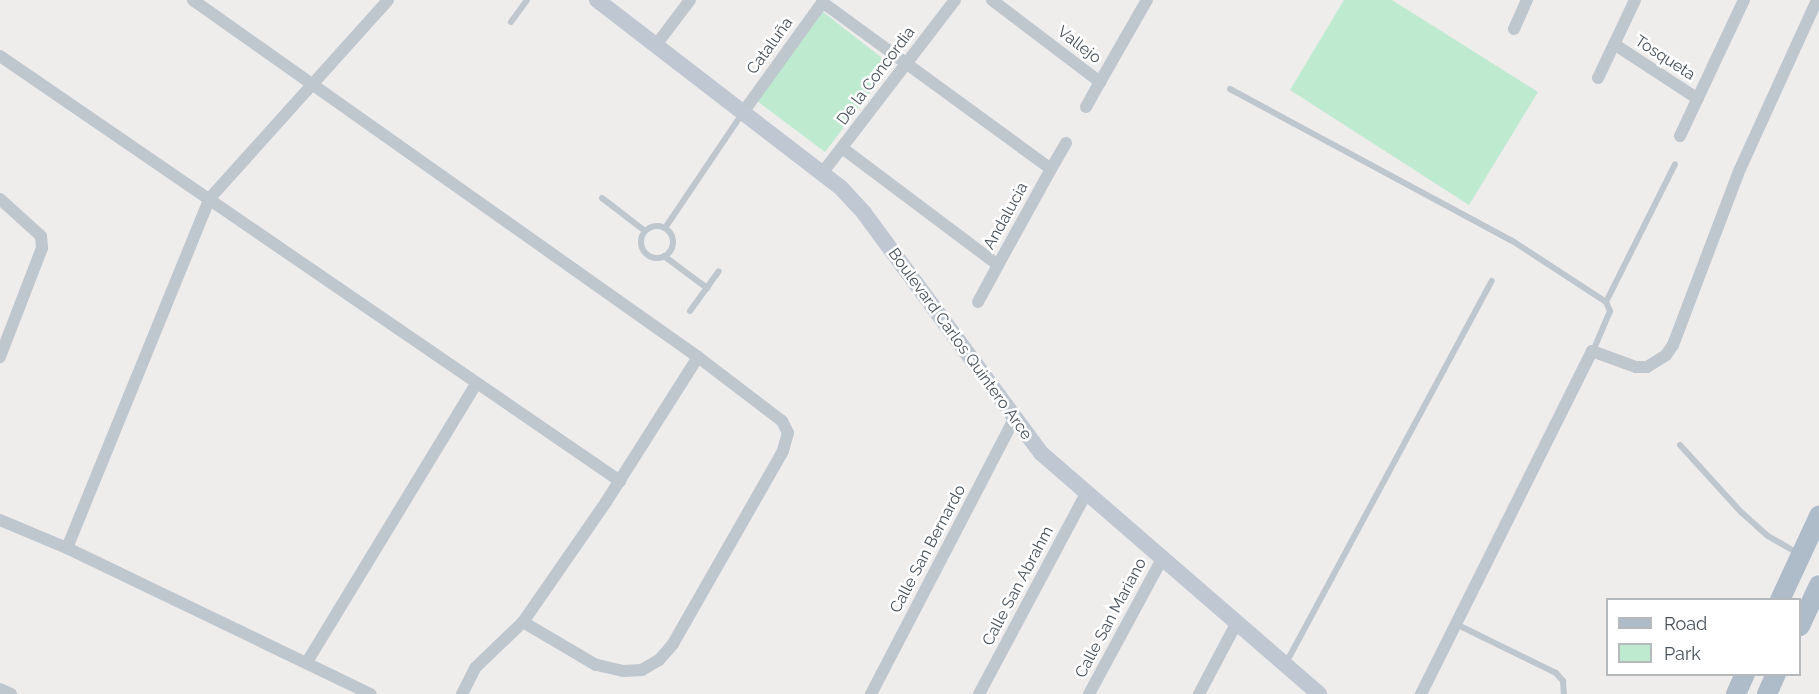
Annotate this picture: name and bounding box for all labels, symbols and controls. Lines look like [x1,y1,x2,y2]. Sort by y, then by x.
street label: Cataluña [743,14,797,78]
street label: Vallejo [1053,22,1105,68]
street label: De la Concordia [833,23,919,129]
street label: Tosqueta [1631,31,1699,85]
street label: Andalucia [980,179,1032,253]
street label: Boulevard Carlos Quintero Arce [884,244,1036,444]
street label: Calle San Bernardo [886,482,970,616]
street label: Calle San Abrahm [978,523,1058,649]
street label: Calle San Mariano [1071,555,1151,681]
legend [1606,598,1801,676]
text: Road [1664,613,1707,634]
text: Park [1664,643,1701,664]

